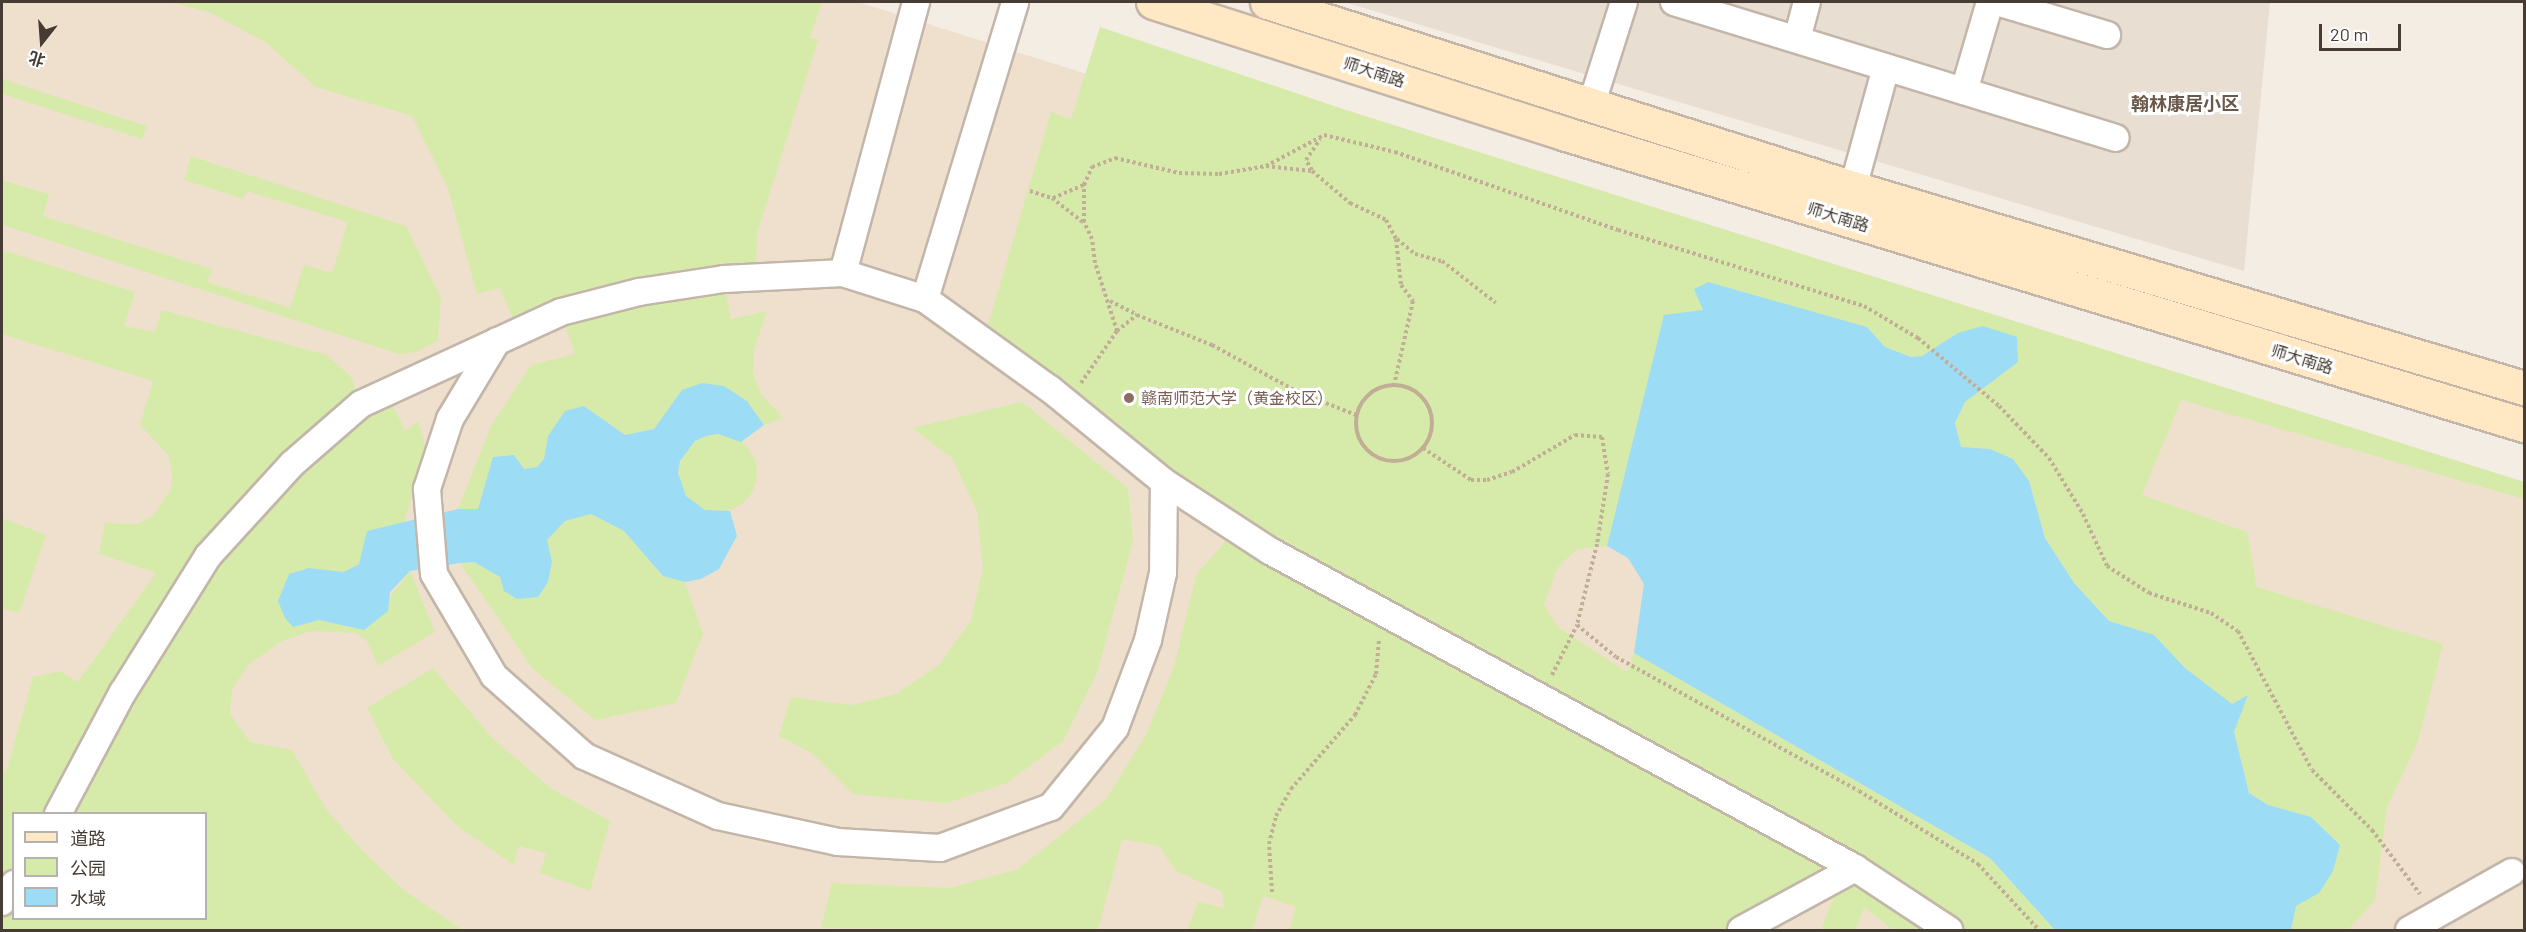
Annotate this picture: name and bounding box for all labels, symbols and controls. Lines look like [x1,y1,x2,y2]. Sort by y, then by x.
north arrow [12,12,72,72]
scale bar [2322,12,2404,50]
text: 20 m [2330,23,2368,45]
text: 北 [26,48,47,71]
street label: 师大南路 [1341,53,1407,91]
district label: 翰林康居小区 [2131,92,2239,114]
street label: 师大南路 [1805,198,1871,236]
street label: 师大南路 [2269,340,2335,378]
place label: 赣南师范大学（黄金校区） [1141,388,1333,408]
marker: 赣南师范大学（黄金校区） [1122,391,1136,405]
legend [12,812,207,920]
text: 道路 [70,827,106,849]
text: 公园 [70,857,106,879]
text: 水域 [70,887,106,909]

